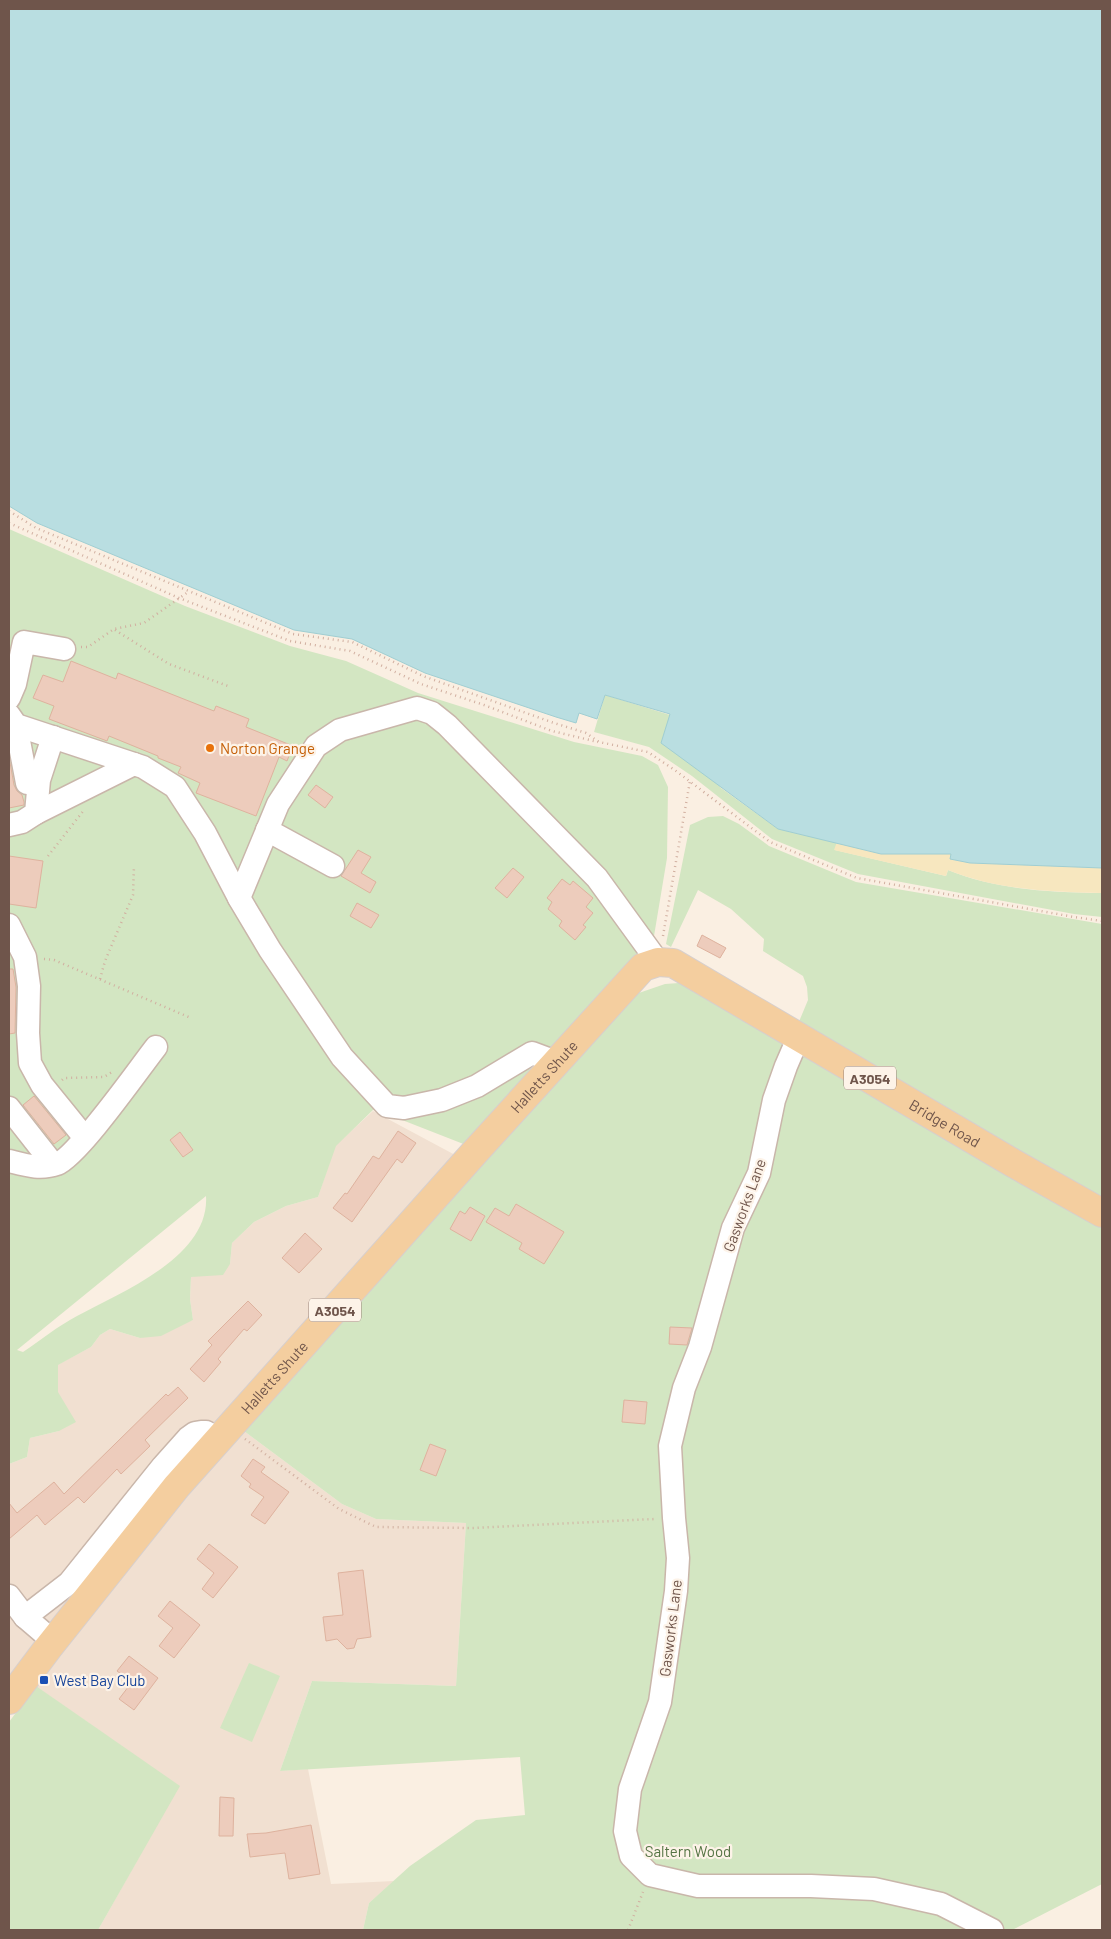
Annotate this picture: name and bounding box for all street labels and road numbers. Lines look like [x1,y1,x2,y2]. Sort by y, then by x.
street label: Halletts Shute [506,1036,581,1116]
road number: A3054 [844,1066,896,1090]
street label: Bridge Road [906,1095,984,1151]
street label: Gasworks Lane [719,1156,769,1254]
road number: A3054 [309,1298,361,1322]
street label: Halletts Shute [237,1337,311,1417]
street label: Gasworks Lane [655,1578,685,1677]

